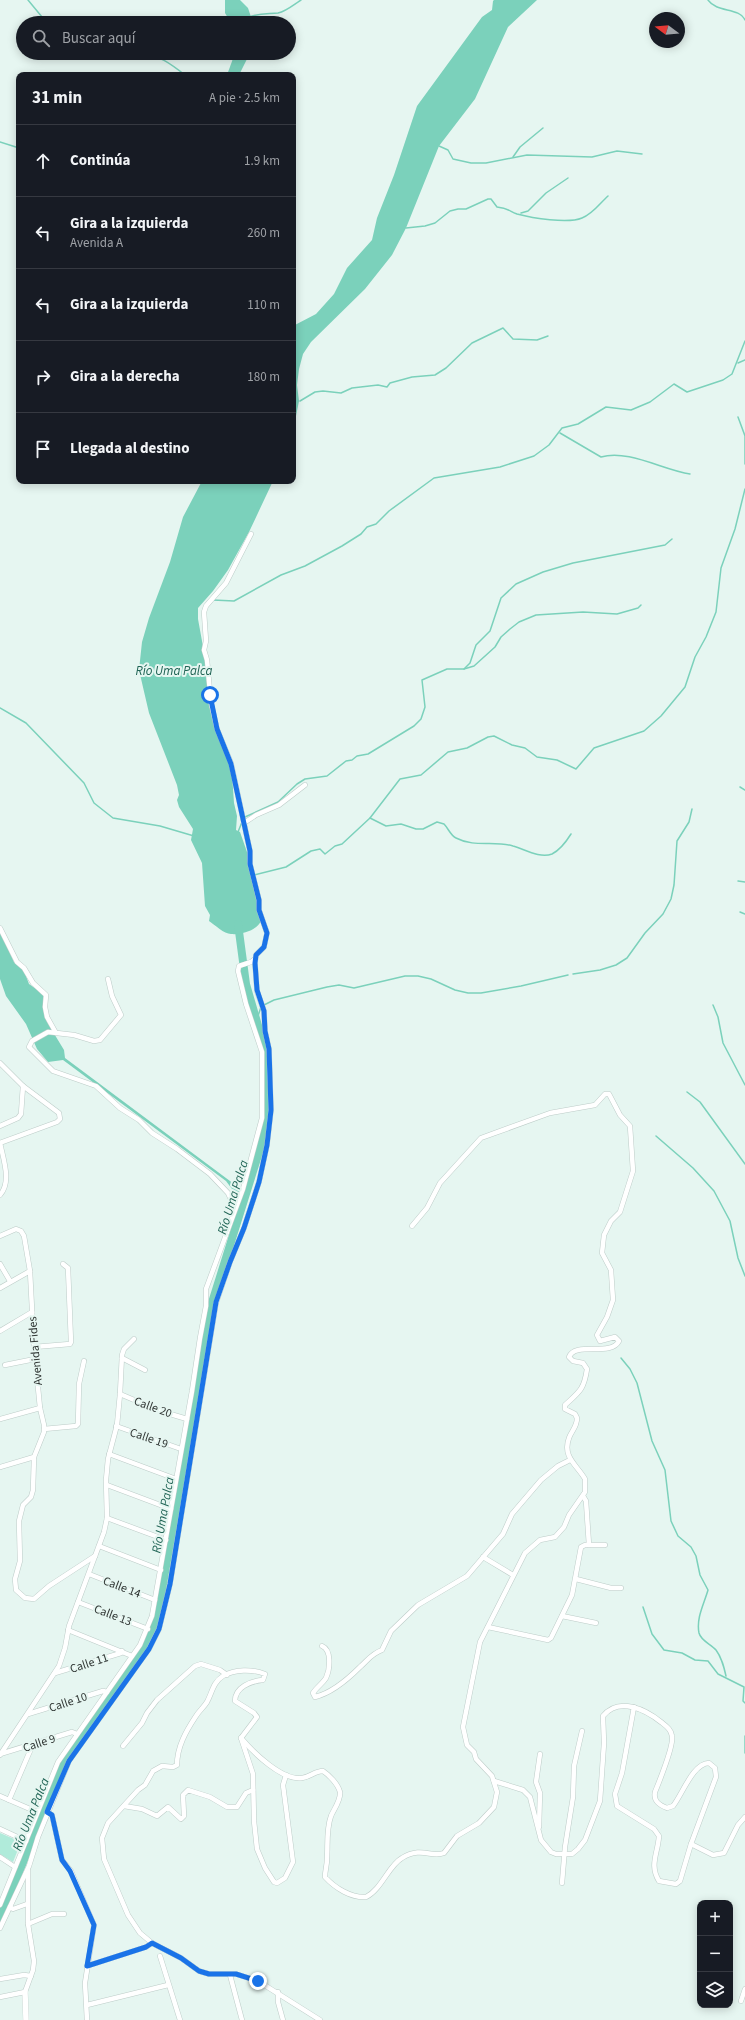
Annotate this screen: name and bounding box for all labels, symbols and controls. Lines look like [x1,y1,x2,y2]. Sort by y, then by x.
north arrow [649,12,685,48]
search box [16,16,296,60]
icon: search [30,27,52,49]
text: Buscar aquí [62,28,135,49]
text: 31 min [32,86,82,110]
text: A pie · 2.5 km [209,89,280,107]
icon: ahead [32,150,54,172]
text: Continúa [70,150,131,171]
text: 1.9 km [244,152,280,170]
text: Gira a la izquierda [70,213,189,234]
icon: left [32,222,54,244]
text: 260 m [247,224,280,242]
text: Avenida A [70,234,123,252]
icon: left [32,294,54,316]
text: Gira a la izquierda [70,294,189,315]
text: 110 m [247,296,280,314]
icon: right [32,366,54,388]
text: Gira a la derecha [70,366,180,387]
text: 180 m [247,368,280,386]
icon: arrive [32,438,54,460]
text: Llegada al destino [70,438,190,459]
water label: Río Uma Palca [135,662,213,680]
route start [201,686,219,704]
water label: Río Uma Palca [213,1158,253,1237]
street label: Avenida Fides [24,1316,47,1386]
street label: Calle 20 [131,1393,174,1422]
street label: Calle 19 [127,1424,170,1453]
water label: Río Uma Palca [147,1476,179,1555]
street label: Calle 14 [100,1572,143,1602]
street label: Calle 13 [91,1600,134,1630]
street label: Calle 11 [68,1649,110,1678]
street label: Calle 10 [47,1688,89,1717]
street label: Calle 9 [21,1730,58,1757]
water label: Río Uma Palca [8,1775,54,1854]
map controls [697,1900,733,2008]
button: + [697,1900,733,1936]
button: − [697,1936,733,1972]
route end [249,1972,267,1990]
button: layers [697,1972,733,2008]

